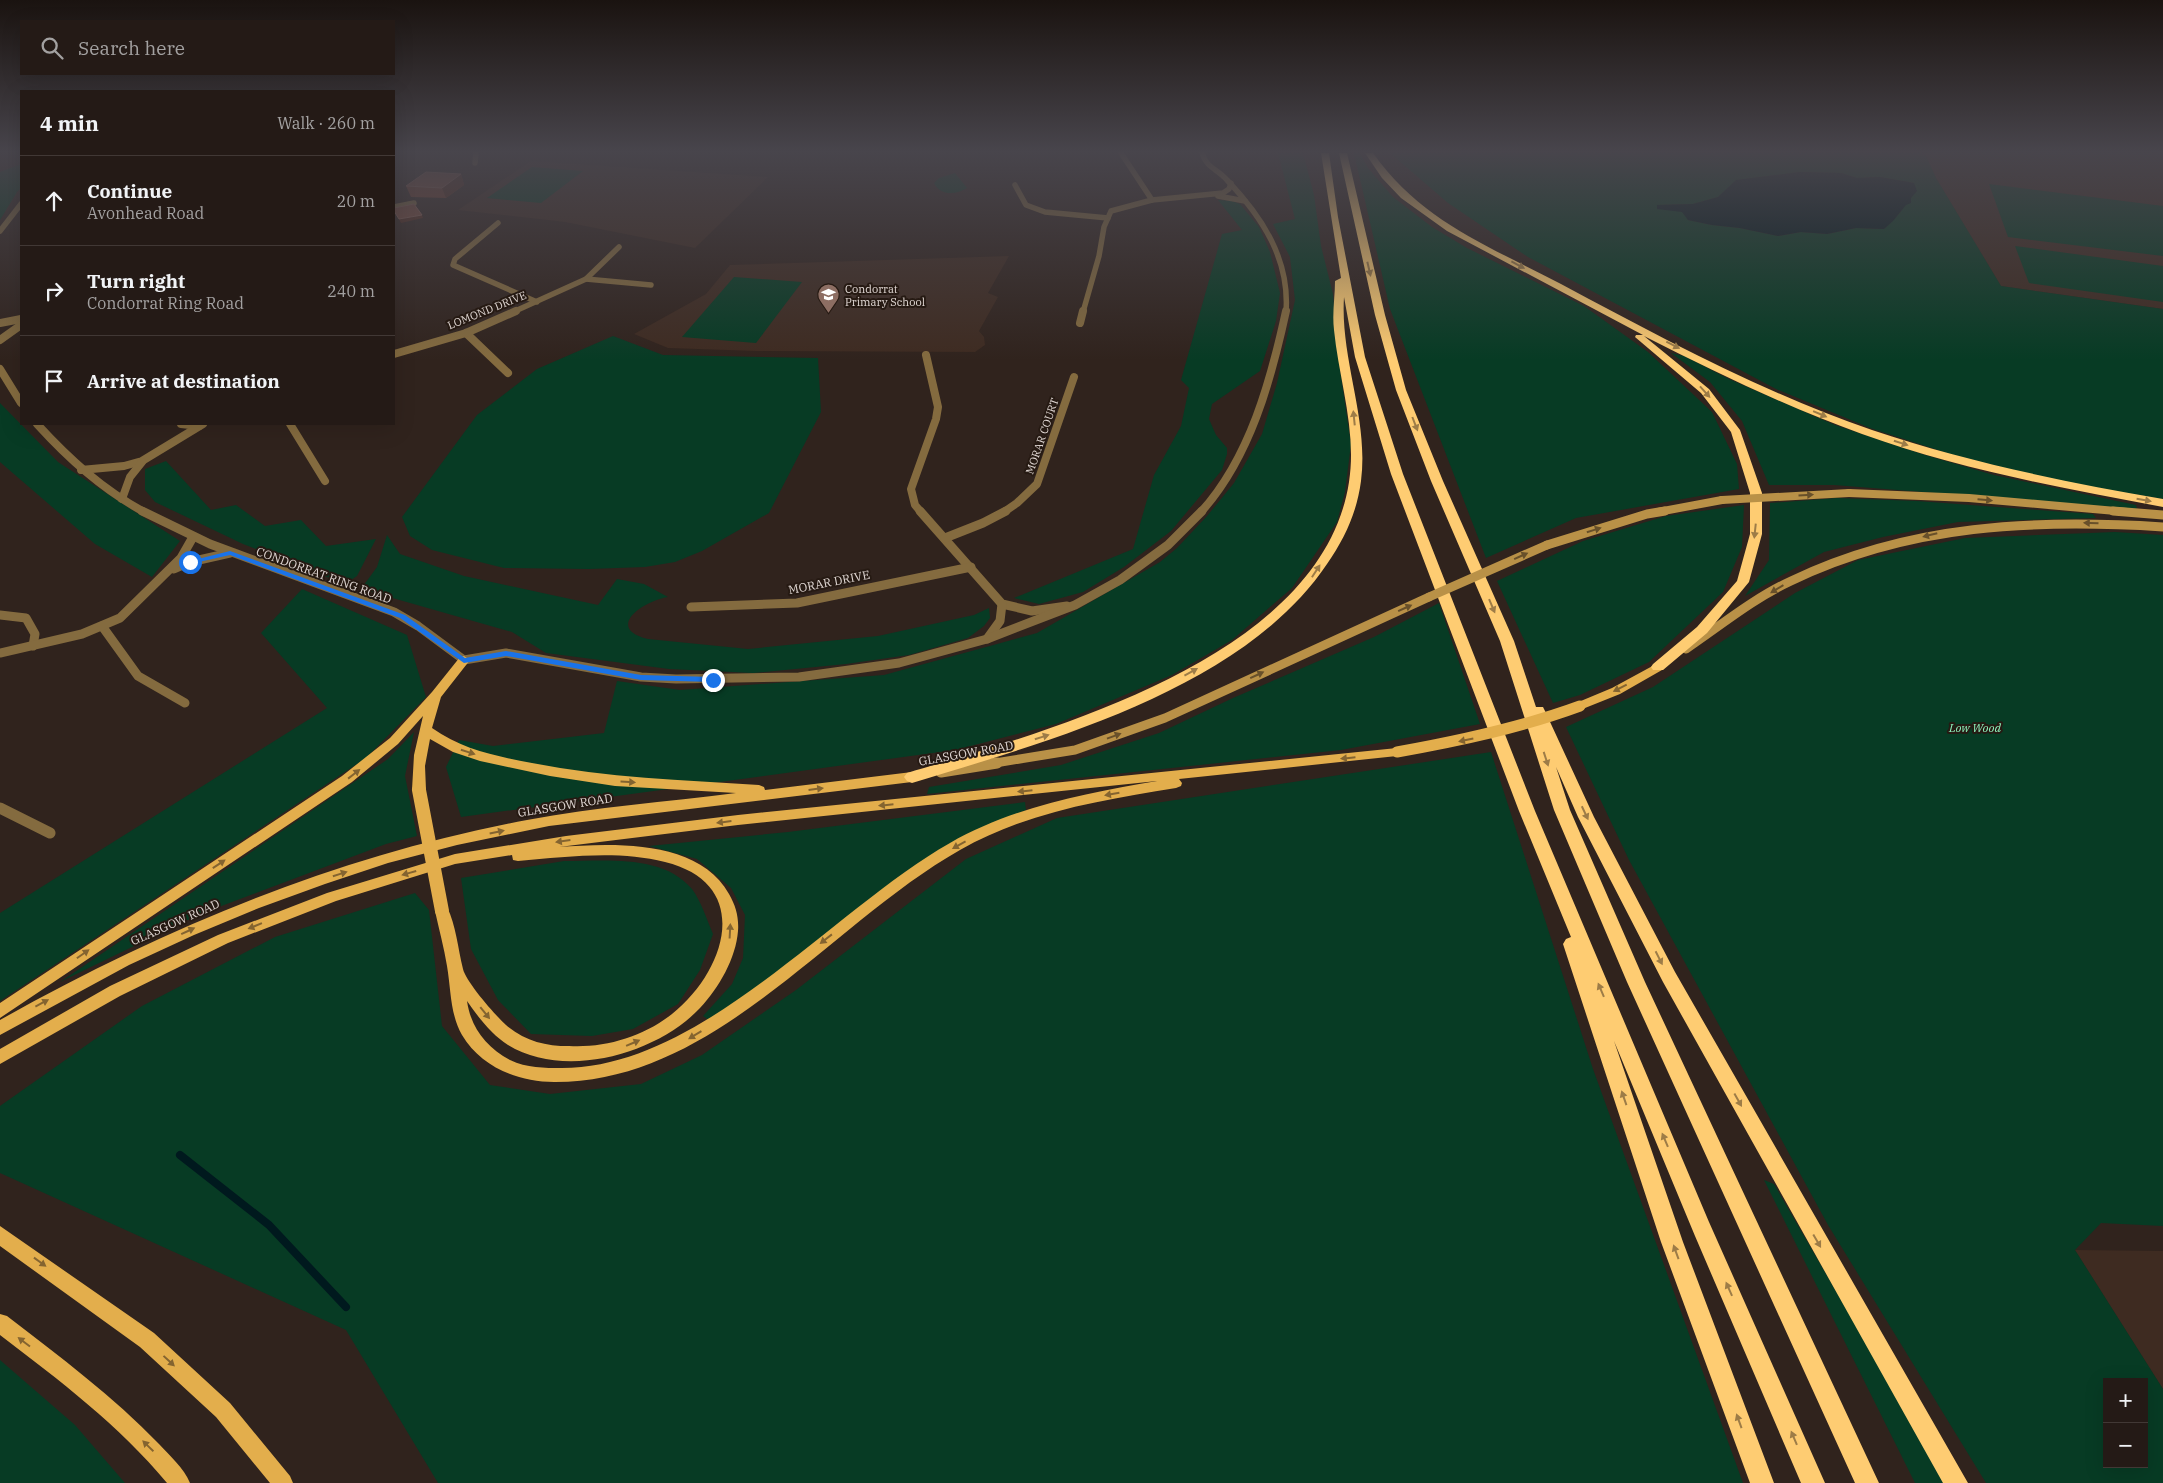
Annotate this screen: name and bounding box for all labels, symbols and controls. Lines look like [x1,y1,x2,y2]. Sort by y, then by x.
search box [20,20,395,75]
icon: search [38,34,66,62]
text: Search here [78,36,185,60]
text: 4 min [40,109,99,137]
text: Walk · 260 m [277,113,375,133]
text: Continue [87,179,172,203]
icon: ahead [40,187,68,215]
text: 20 m [337,191,375,211]
text: Avonhead Road [87,203,204,223]
one-way arrow [1365,261,1373,276]
one-way arrow [1510,261,1525,269]
text: Turn right [87,269,185,293]
icon: right [40,277,68,305]
text: 240 m [327,281,375,301]
place label: Condorrat Primary School [845,282,925,309]
school or university icon: Condorrat Primary School [817,283,841,314]
street label: LOMOND DRIVE [445,288,529,332]
text: Condorrat Ring Road [87,293,244,313]
one-way arrow [1666,341,1680,349]
icon: arrive [40,367,68,395]
text: Arrive at destination [87,369,280,393]
one-way arrow [1699,386,1710,399]
street label: MORAR COURT [1022,396,1062,476]
one-way arrow [1350,410,1358,426]
one-way arrow [1813,410,1828,418]
one-way arrow [1411,417,1419,432]
one-way arrow [1894,439,1909,447]
one-way arrow [1798,491,1814,499]
one-way arrow [1977,496,1993,504]
one-way arrow [2137,496,2153,504]
one-way arrow [2083,518,2099,526]
one-way arrow [1751,524,1759,540]
one-way arrow [1587,526,1602,534]
one-way arrow [1922,531,1937,539]
street label: CONDORRAT RING ROAD [254,543,394,607]
route start [179,551,202,574]
one-way arrow [1514,552,1528,560]
one-way arrow [1312,565,1321,578]
street label: MORAR DRIVE [787,567,871,597]
one-way arrow [1771,584,1784,593]
one-way arrow [1488,599,1496,613]
one-way arrow [1398,604,1412,612]
one-way arrow [1184,668,1198,677]
route end [702,669,725,692]
one-way arrow [1250,671,1264,679]
one-way arrow [1612,684,1627,692]
park label: Low Wood [1948,720,2001,735]
one-way arrow [1035,732,1050,740]
one-way arrow [1107,732,1122,740]
one-way arrow [1458,736,1473,744]
street label: GLASGOW ROAD [918,737,1014,769]
one-way arrow [461,749,476,757]
one-way arrow [1542,752,1550,767]
one-way arrow [1340,754,1356,762]
one-way arrow [347,769,361,779]
one-way arrow [620,778,636,786]
one-way arrow [808,785,824,793]
one-way arrow [1017,787,1033,795]
street label: GLASGOW ROAD [517,790,613,820]
one-way arrow [1104,791,1120,799]
one-way arrow [877,801,893,809]
one-way arrow [1581,806,1589,820]
one-way arrow [716,818,732,826]
one-way arrow [489,828,504,836]
one-way arrow [554,838,570,846]
one-way arrow [951,841,966,849]
one-way arrow [212,859,226,869]
one-way arrow [401,869,416,877]
one-way arrow [333,870,348,878]
street label: GLASGOW ROAD [128,896,222,948]
one-way arrow [247,922,262,930]
one-way arrow [727,922,735,938]
one-way arrow [181,927,195,935]
one-way arrow [820,934,833,944]
one-way arrow [76,949,90,959]
one-way arrow [1655,950,1663,965]
one-way arrow [1597,983,1605,998]
one-way arrow [35,999,49,1007]
one-way arrow [480,1007,491,1020]
one-way arrow [689,1030,702,1039]
one-way arrow [626,1039,640,1047]
one-way arrow [1620,1090,1628,1105]
one-way arrow [1733,1093,1742,1106]
one-way arrow [1660,1133,1668,1147]
one-way arrow [1813,1235,1822,1248]
one-way arrow [1672,1244,1680,1259]
one-way arrow [33,1257,47,1267]
one-way arrow [1725,1282,1733,1296]
one-way arrow [18,1336,31,1347]
one-way arrow [163,1355,176,1366]
map controls [2103,1378,2148,1468]
button: + [2103,1378,2148,1423]
one-way arrow [1735,1413,1743,1428]
button: − [2103,1423,2148,1468]
one-way arrow [1790,1431,1798,1445]
one-way arrow [142,1441,154,1453]

